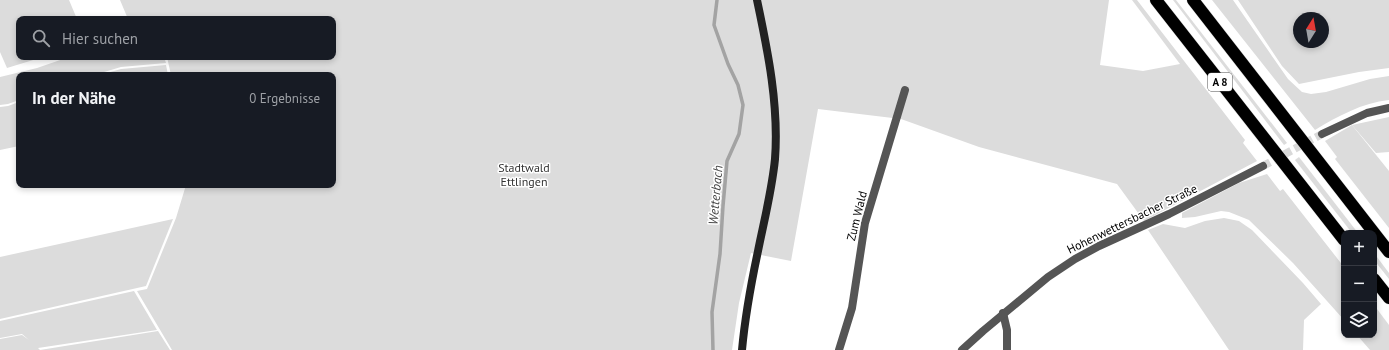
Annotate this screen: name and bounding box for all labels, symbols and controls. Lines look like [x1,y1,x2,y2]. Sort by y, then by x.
north arrow [1293,12,1329,48]
search box [16,16,336,60]
icon: search [30,27,52,49]
text: Hier suchen [62,29,138,48]
road number: A 8 [1208,73,1232,91]
text: In der Nähe [32,87,116,109]
text: 0 Ergebnisse [249,90,320,107]
park label: Stadtwald Ettlingen [498,160,550,189]
water label: Wetterbach [704,164,727,226]
street label: Hohenwettersbacher Straße [1064,180,1199,257]
street label: Zum Wald [843,189,870,242]
map controls [1341,230,1377,338]
button: + [1341,230,1377,266]
button: − [1341,266,1377,302]
button: layers [1341,302,1377,338]

